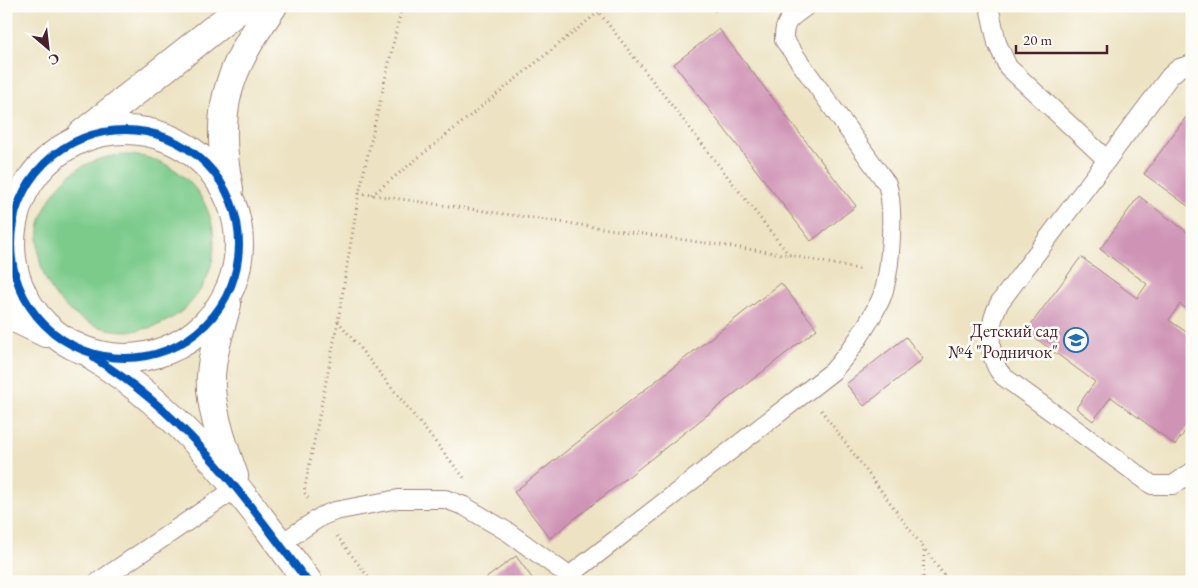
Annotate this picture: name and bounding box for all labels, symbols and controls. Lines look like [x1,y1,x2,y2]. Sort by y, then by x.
north arrow [22,22,72,72]
scale bar [1016,22,1107,54]
text: 20 m [1023,30,1052,49]
text: С [45,49,63,70]
place label: Детский сад №4 "Родничок" [948,319,1058,363]
school or university icon: Детский сад №4 "Родничок" [1063,327,1089,353]

